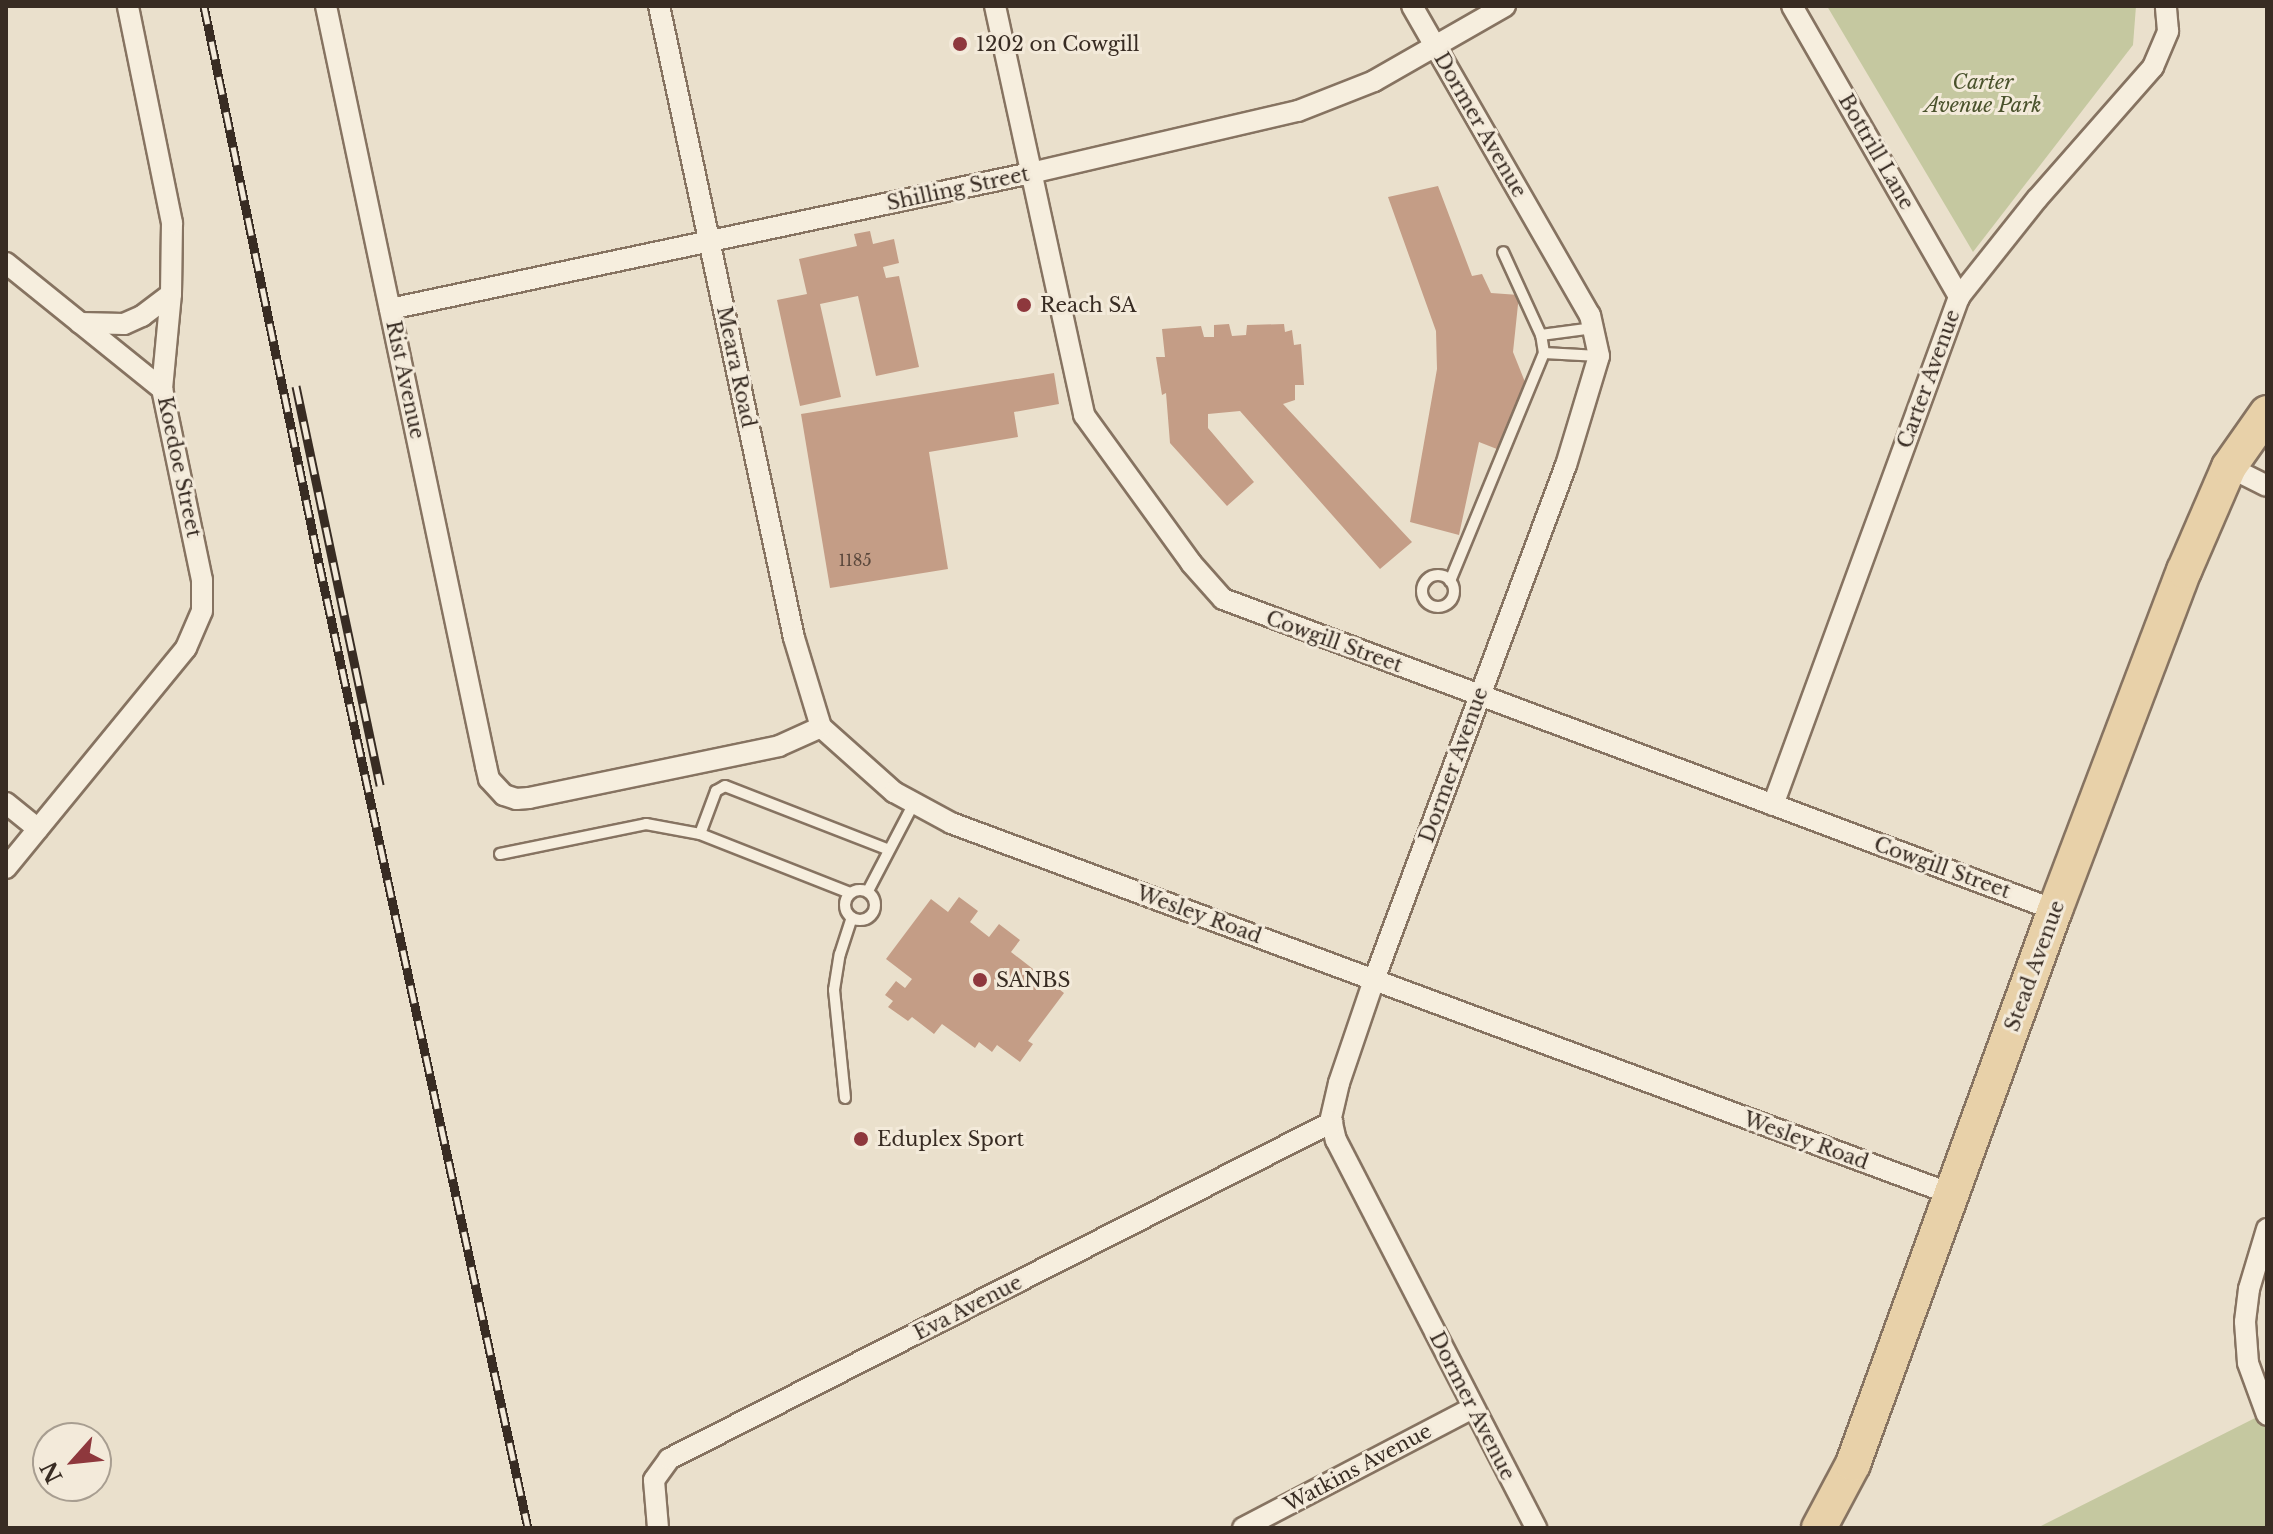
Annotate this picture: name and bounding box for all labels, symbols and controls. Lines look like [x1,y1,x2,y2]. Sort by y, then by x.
place label: 1202 on Cowgill [976,32,1139,56]
marker: 1202 on Cowgill [951,35,969,53]
street label: Dormer Avenue [1428,48,1532,202]
park label: Carter Avenue Park [1924,71,2042,118]
street label: Bottrill Lane [1833,90,1919,214]
street label: Shilling Street [885,162,1031,216]
place label: Reach SA [1040,293,1136,317]
marker: Reach SA [1015,296,1033,314]
street label: Meara Road [711,304,761,430]
street label: Carter Avenue [1893,306,1965,452]
street label: Rist Avenue [381,318,429,442]
street label: Koedoe Street [152,394,206,540]
house number: 1185 [838,550,872,570]
street label: Cowgill Street [1263,606,1405,678]
street label: Dormer Avenue [1415,684,1493,846]
street label: Cowgill Street [1871,832,2013,904]
street label: Wesley Road [1133,881,1265,949]
street label: Stead Avenue [2000,897,2070,1035]
place label: SANBS [996,968,1070,992]
marker: SANBS [971,971,989,989]
street label: Wesley Road [1740,1107,1872,1175]
place label: Eduplex Sport [877,1127,1024,1151]
marker: Eduplex Sport [852,1130,870,1148]
street label: Eva Avenue [909,1270,1027,1346]
street label: Dormer Avenue [1424,1327,1520,1485]
street label: Watkins Avenue [1280,1419,1436,1517]
north arrow [32,1422,112,1502]
text: N [35,1457,69,1488]

